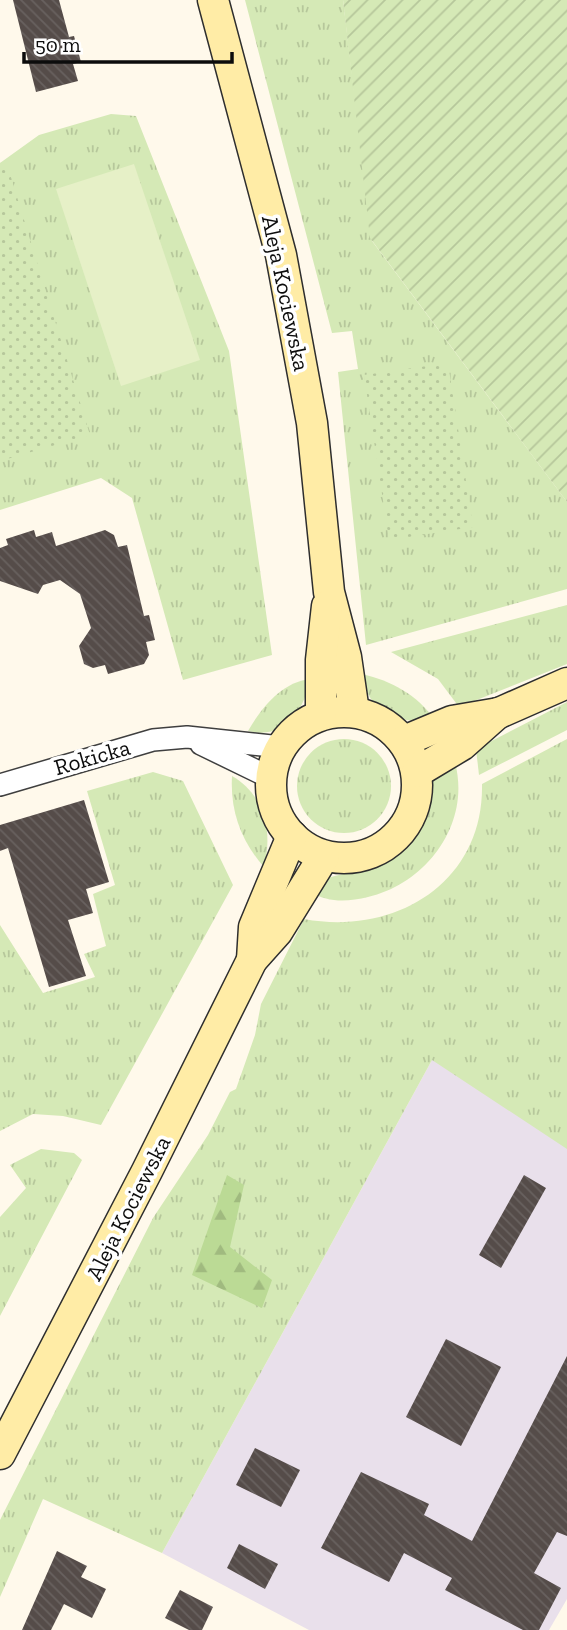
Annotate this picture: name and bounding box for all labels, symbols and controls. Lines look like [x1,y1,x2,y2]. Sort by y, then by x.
scale bar [24,21,233,65]
text: 50 m [35,32,81,57]
street label: Aleja Kociewska [256,213,316,373]
street label: Rokicka [51,733,133,781]
street label: Aleja Kociewska [80,1131,176,1285]

